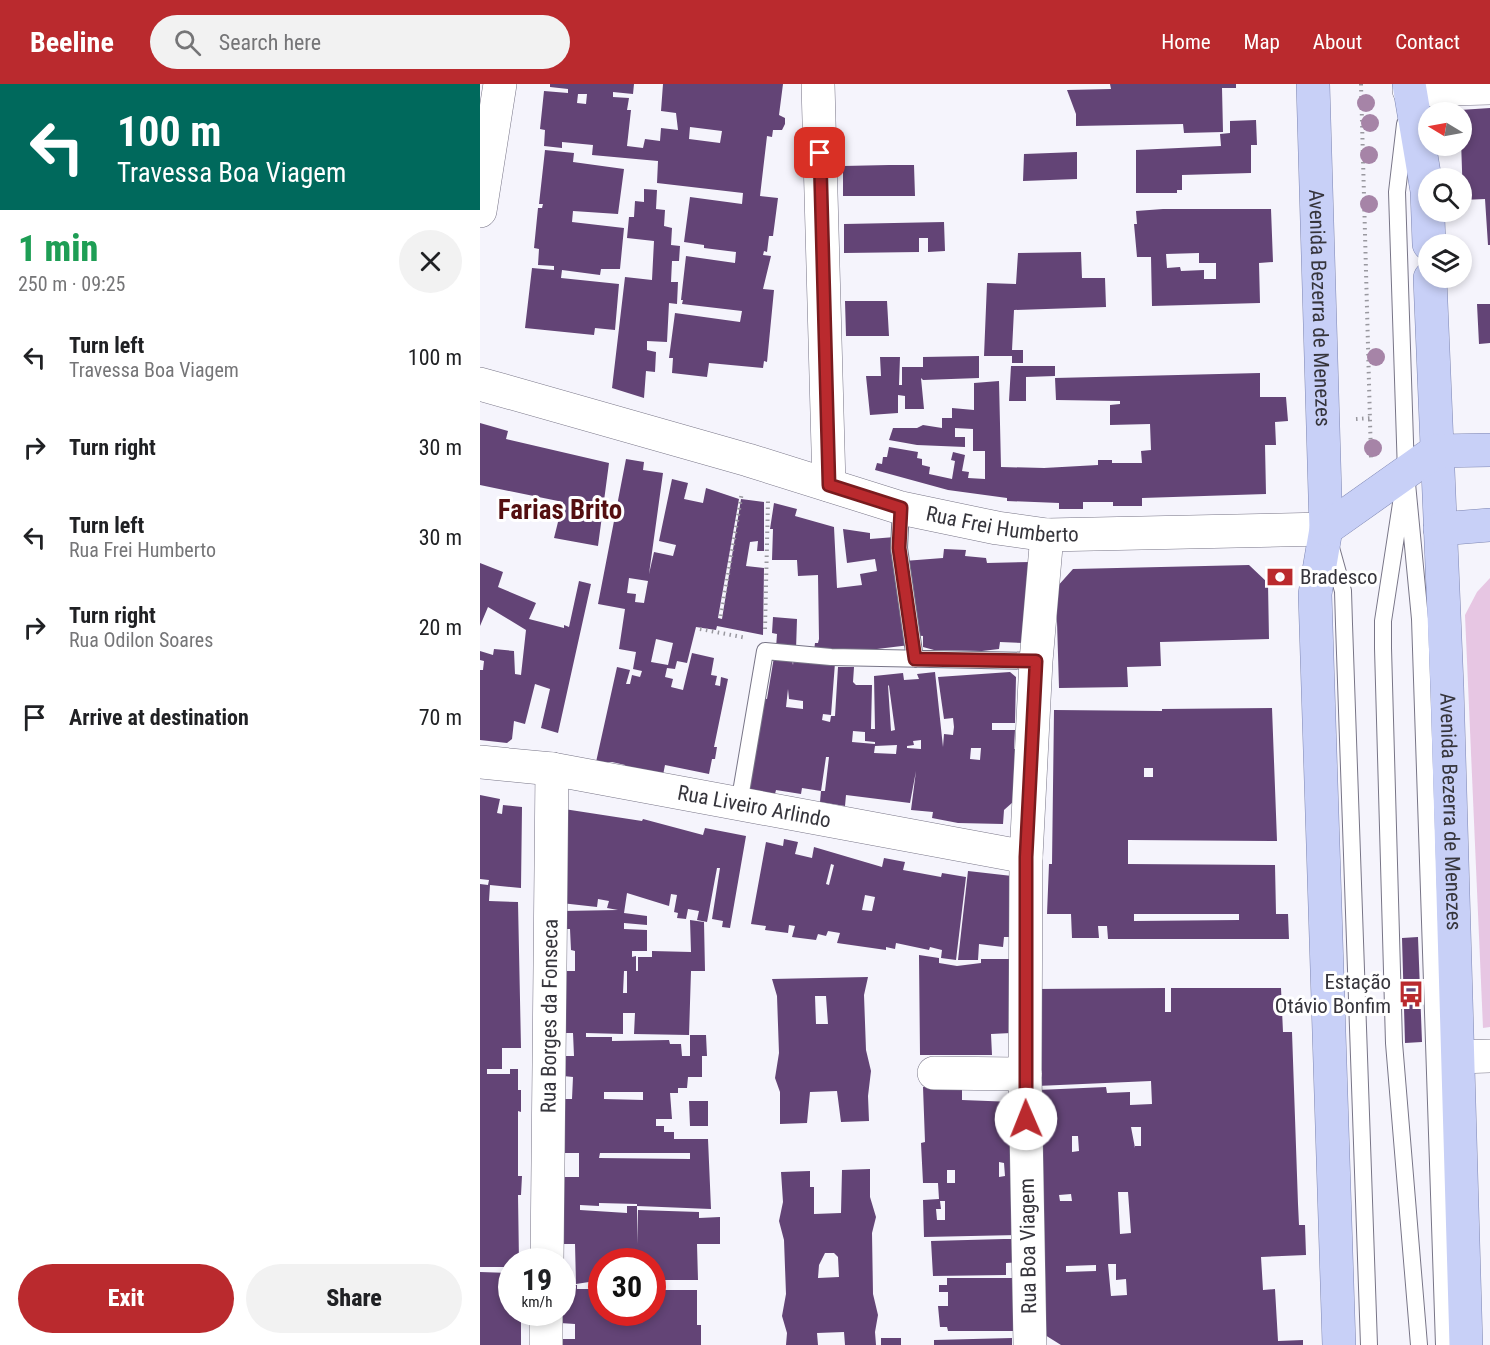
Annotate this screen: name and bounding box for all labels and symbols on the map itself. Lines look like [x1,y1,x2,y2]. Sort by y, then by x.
north arrow [1418,102,1472,156]
pin [794,127,845,178]
street label: Avenida Bezerra de Menezes [1304,189,1335,427]
district label: Farias Brito [498,494,622,526]
street label: Rua Frei Humberto [924,502,1079,547]
bank icon: Bradesco [1265,562,1295,592]
place label: Bradesco [1300,565,1378,589]
street label: Avenida Bezerra de Menezes [1435,693,1466,931]
street label: Rua Liveiro Arlindo [676,781,833,833]
street label: Rua Borges da Fonseca [537,919,562,1113]
place label: Estação Otávio Bonfim [1275,970,1391,1018]
bus stop icon: Estação Otávio Bonfim [1396,979,1426,1009]
position arrow [994,1087,1058,1151]
street label: Rua Boa Viagem [1015,1178,1041,1314]
speed limit sign: 30 [588,1248,666,1326]

